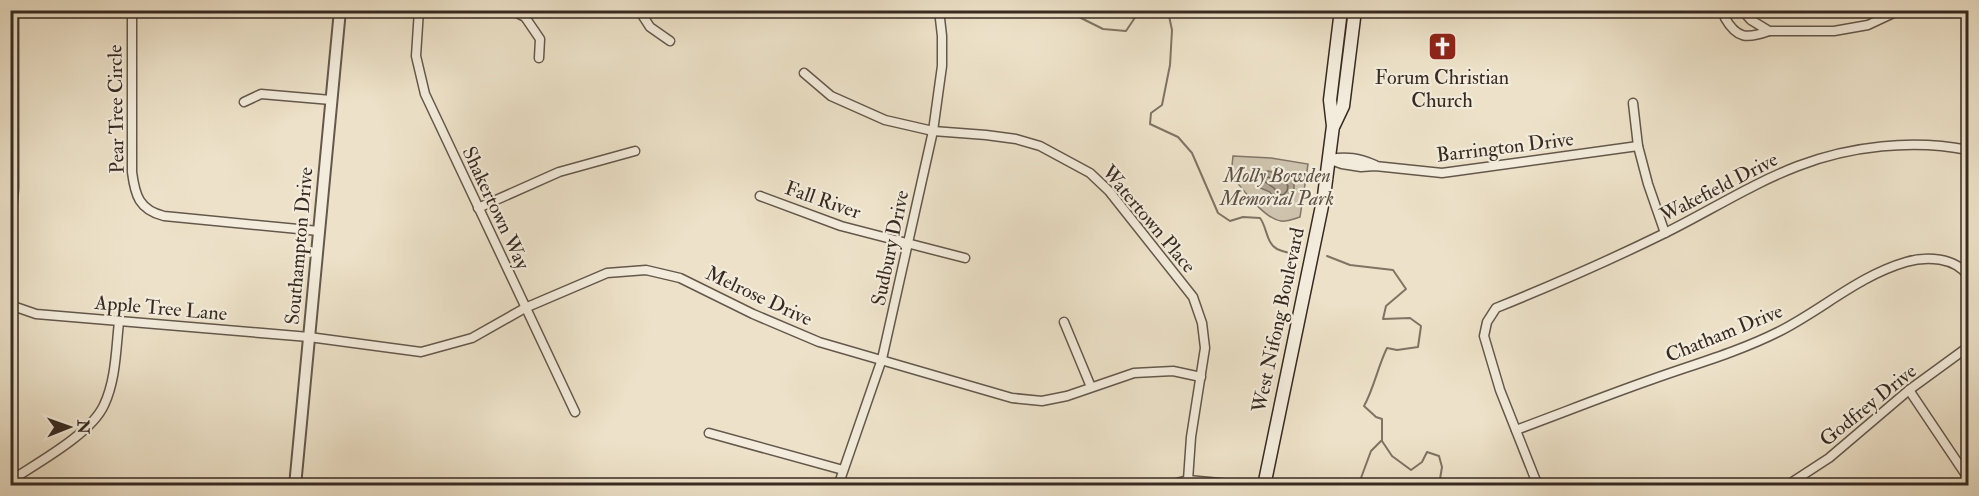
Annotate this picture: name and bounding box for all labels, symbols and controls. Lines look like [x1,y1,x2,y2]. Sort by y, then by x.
church icon: Forum Christian Church [1426,30,1458,62]
street label: Pear Tree Circle [102,44,130,174]
place label: Forum Christian Church [1375,65,1509,113]
street label: Barrington Drive [1435,126,1575,168]
street label: Shakertown Way [457,142,536,275]
street label: Wakefield Drive [1655,147,1782,228]
street label: Watertown Place [1096,159,1201,278]
park label: Molly Bowden Memorial Park [1219,163,1334,211]
street label: Southampton Drive [280,166,319,326]
street label: Fall River [782,175,865,225]
street label: Sudbury Drive [866,188,914,308]
street label: West Nifong Boulevard [1246,225,1310,416]
street label: Melrose Drive [702,260,816,332]
street label: Apple Tree Lane [93,290,228,327]
street label: Chatham Drive [1662,298,1786,368]
street label: Godfrey Drive [1815,358,1921,452]
north arrow [39,397,99,457]
text: N [73,418,93,435]

